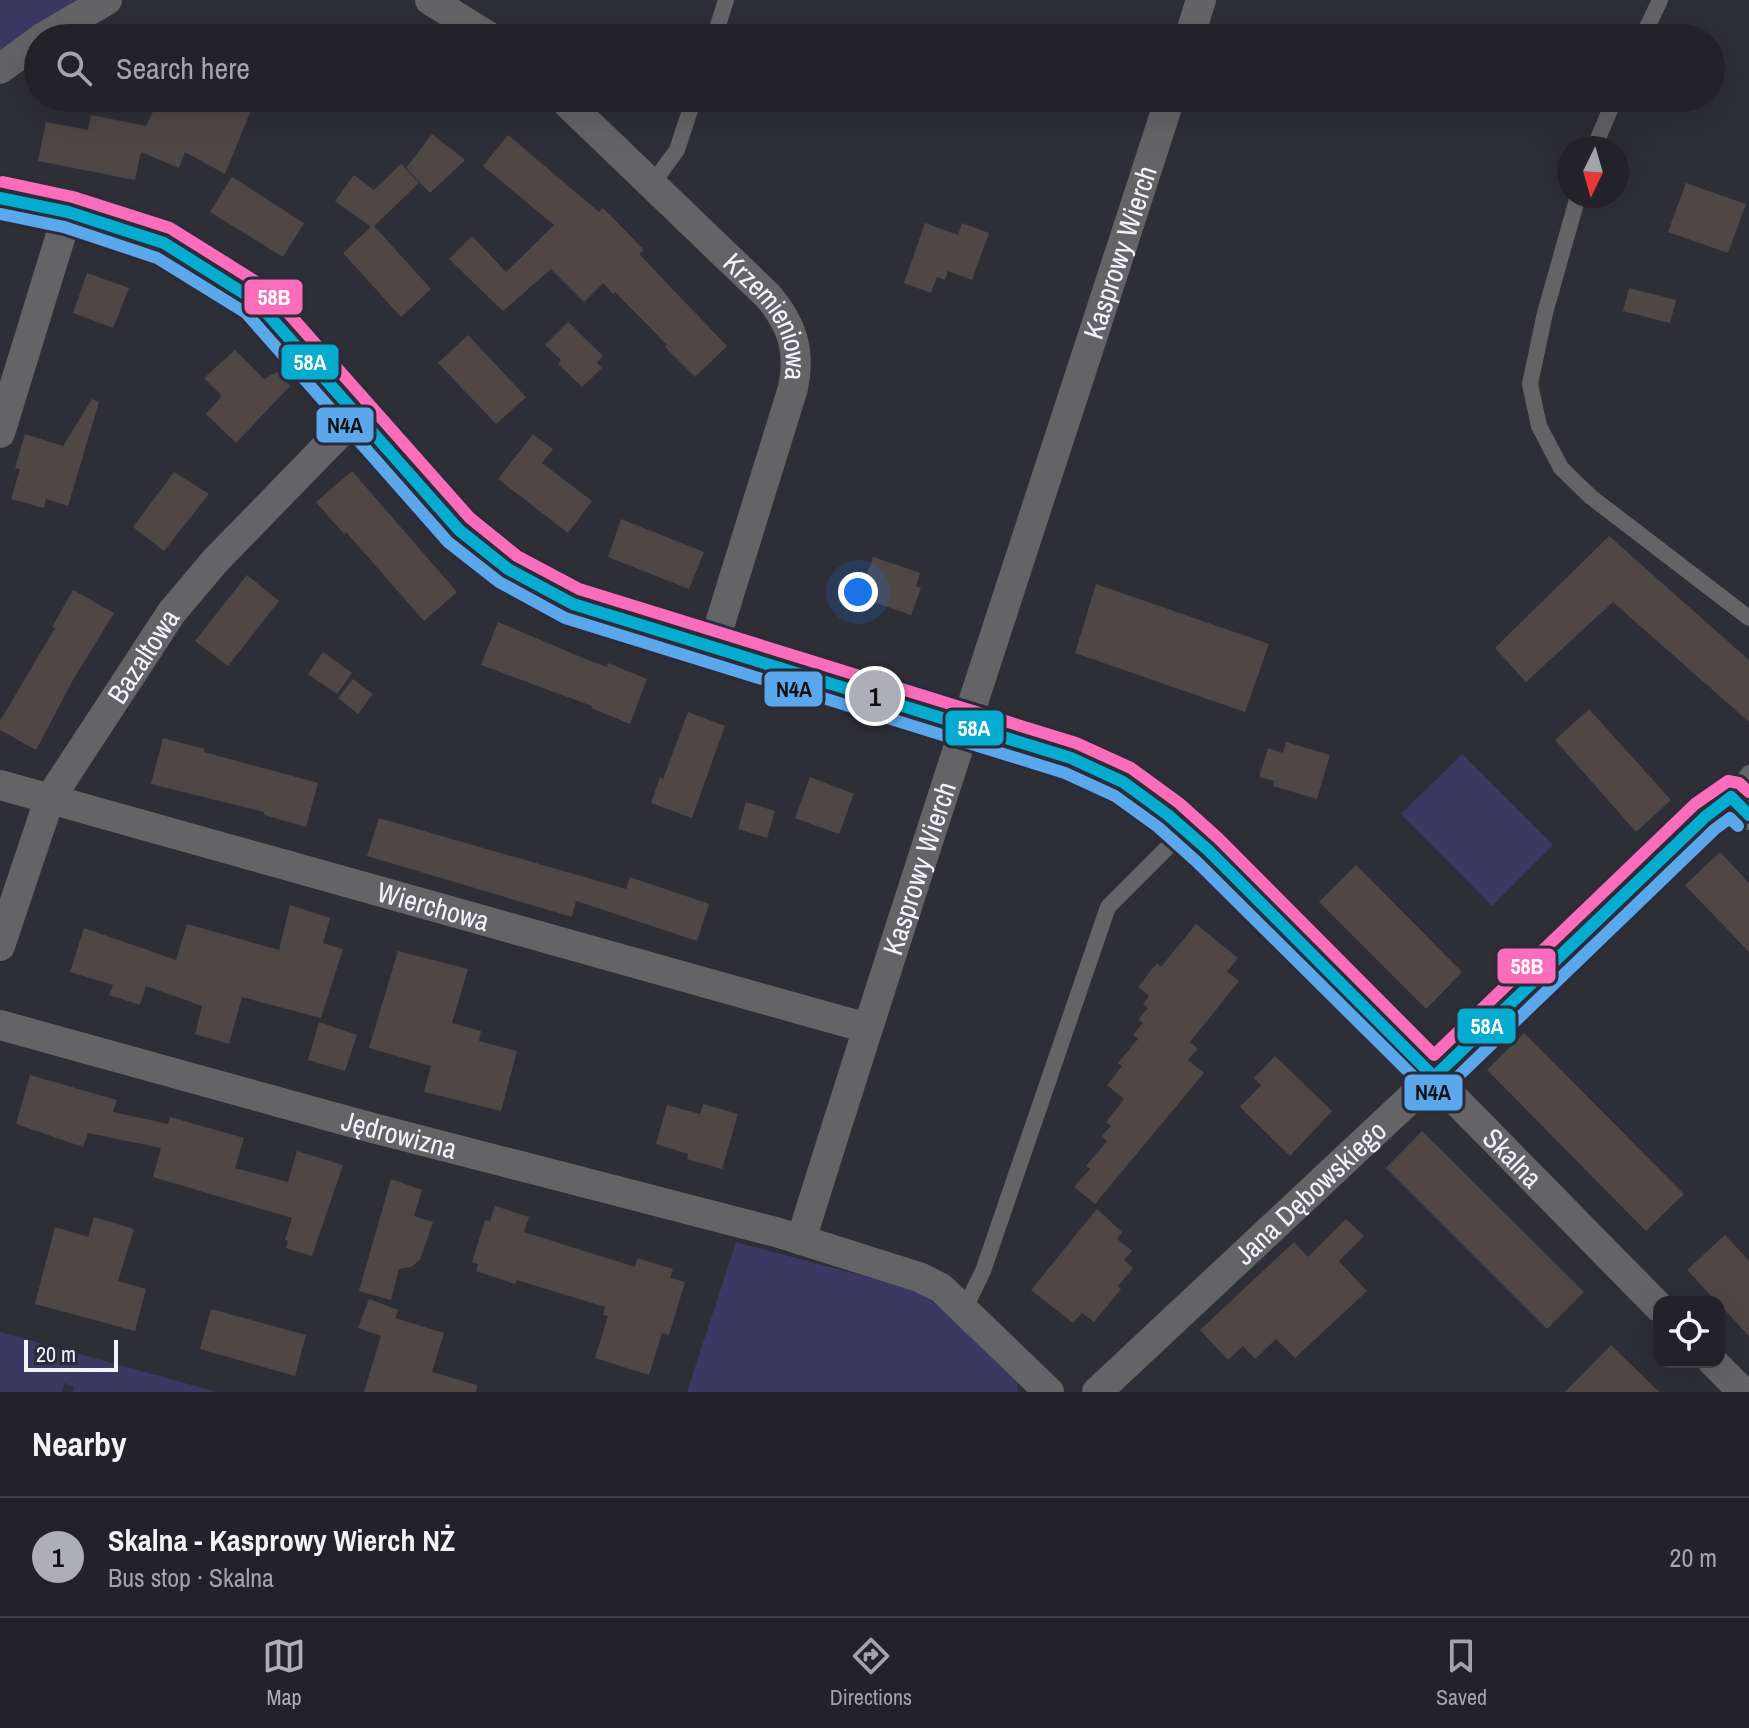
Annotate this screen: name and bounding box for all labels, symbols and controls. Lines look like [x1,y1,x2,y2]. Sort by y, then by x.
search box [24,24,1725,112]
icon: search [52,46,96,90]
text: Search here [116,48,250,88]
north arrow [1557,136,1629,208]
street label: Kasprowy Wierch [1074,161,1166,344]
street label: Krzemieniowa [715,244,815,383]
line badge: 58B [243,278,304,316]
text: 58B [257,282,291,312]
line badge: 58A [280,343,340,381]
text: 58A [293,347,327,377]
line badge: N4A [315,406,375,444]
text: N4A [327,410,363,440]
your location [838,572,878,612]
street label: Bazaltowa [98,601,188,711]
pin: 1 [849,666,901,726]
line badge: N4A [763,670,824,708]
text: N4A [776,674,812,704]
line badge: 58A [944,709,1005,747]
text: 58A [957,713,991,743]
street label: Kasprowy Wierch [873,777,965,960]
street label: Wierchowa [373,873,494,940]
line badge: 58B [1496,947,1557,985]
text: 58B [1510,951,1544,981]
line badge: 58A [1456,1007,1517,1045]
text: 58A [1470,1011,1504,1041]
line badge: N4A [1403,1073,1464,1112]
text: N4A [1415,1077,1451,1107]
street label: Jędrowizna [337,1101,461,1168]
street label: Jana Dębowskiego [1226,1112,1394,1273]
street label: Skalna [1474,1119,1551,1196]
map controls [1653,1296,1725,1368]
button: locate [1653,1296,1725,1368]
scale bar [24,1336,118,1372]
text: 20 m [36,1339,76,1369]
text: Nearby [32,1421,127,1467]
text: Skalna - Kasprowy Wierch NŻ [108,1520,455,1560]
text: 1 [52,1540,64,1575]
text: 20 m [1670,1540,1717,1575]
text: Bus stop · Skalna [108,1560,274,1595]
tab: Map [262,1634,306,1712]
tab: Directions [830,1634,912,1712]
tab: Saved [1436,1634,1487,1712]

